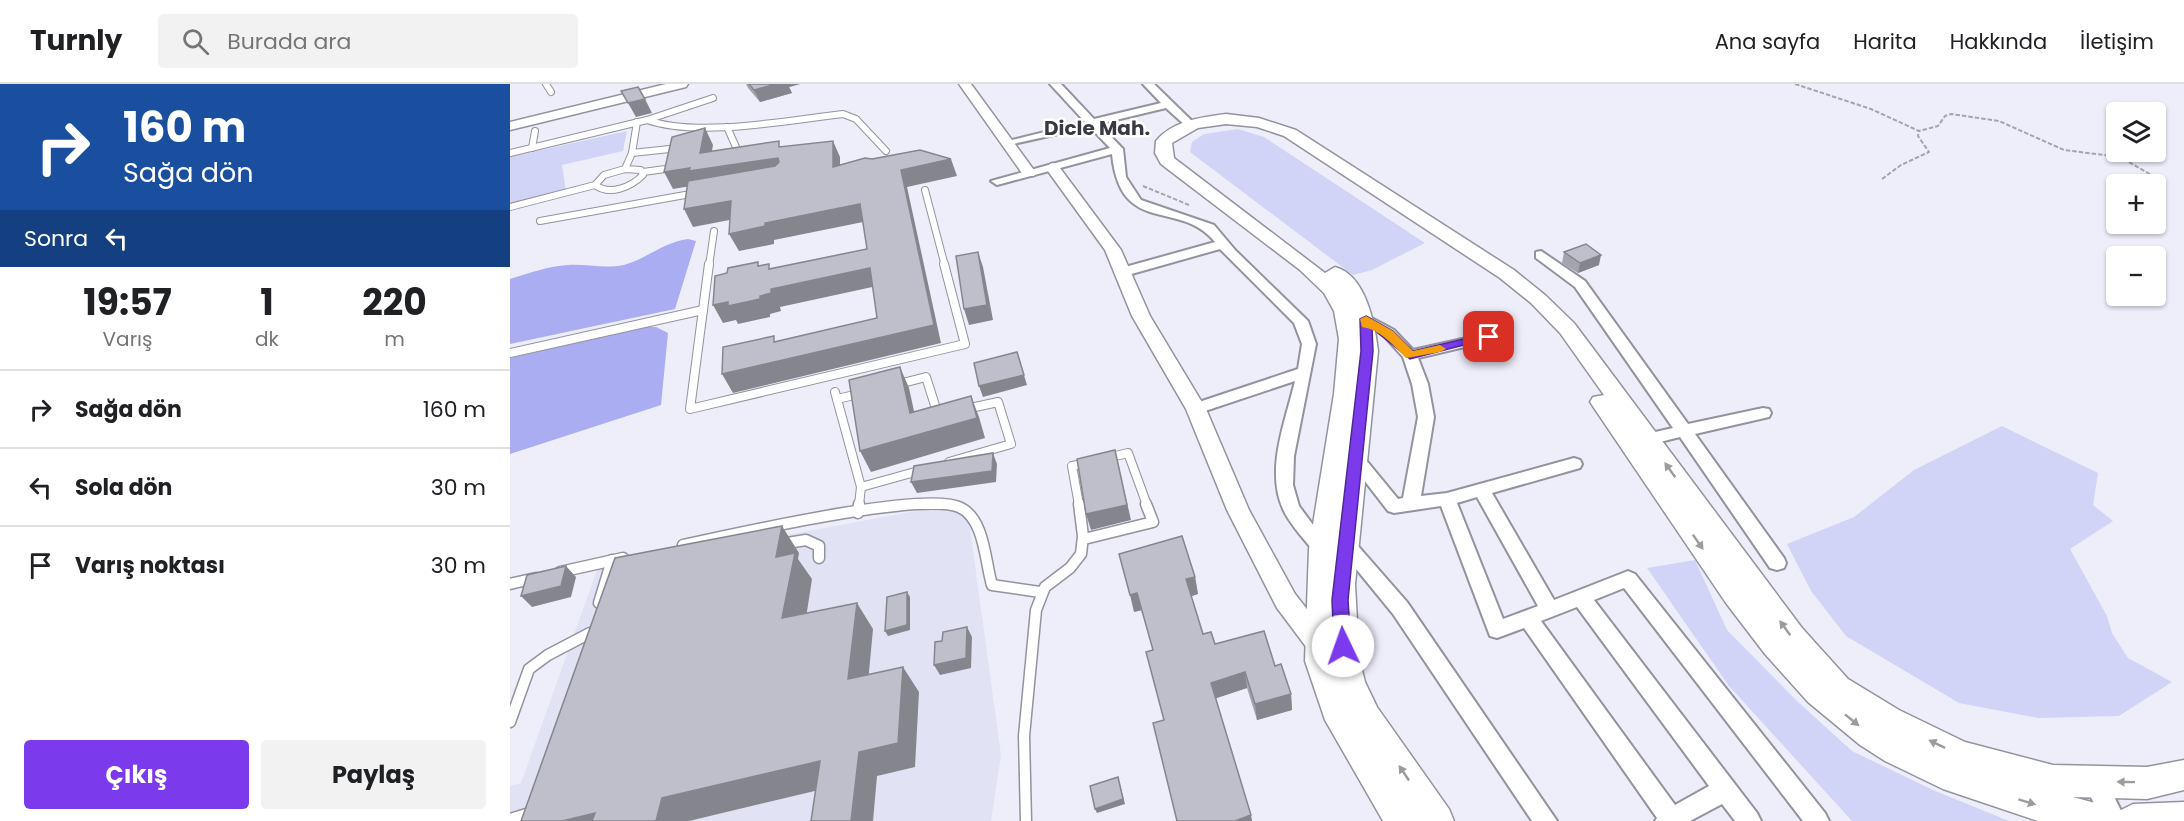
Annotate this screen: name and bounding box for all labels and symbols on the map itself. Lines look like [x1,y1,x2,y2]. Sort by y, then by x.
district label: Dicle Mah. [1044,114,1150,142]
pin [1463,311,1514,362]
one-way arrow [1665,462,1676,478]
one-way arrow [1692,533,1704,549]
position arrow [1311,614,1375,678]
one-way arrow [1779,620,1791,636]
one-way arrow [1844,713,1860,726]
one-way arrow [1929,740,1946,749]
one-way arrow [1398,765,1410,781]
one-way arrow [2117,777,2136,787]
one-way arrow [2018,797,2036,807]

